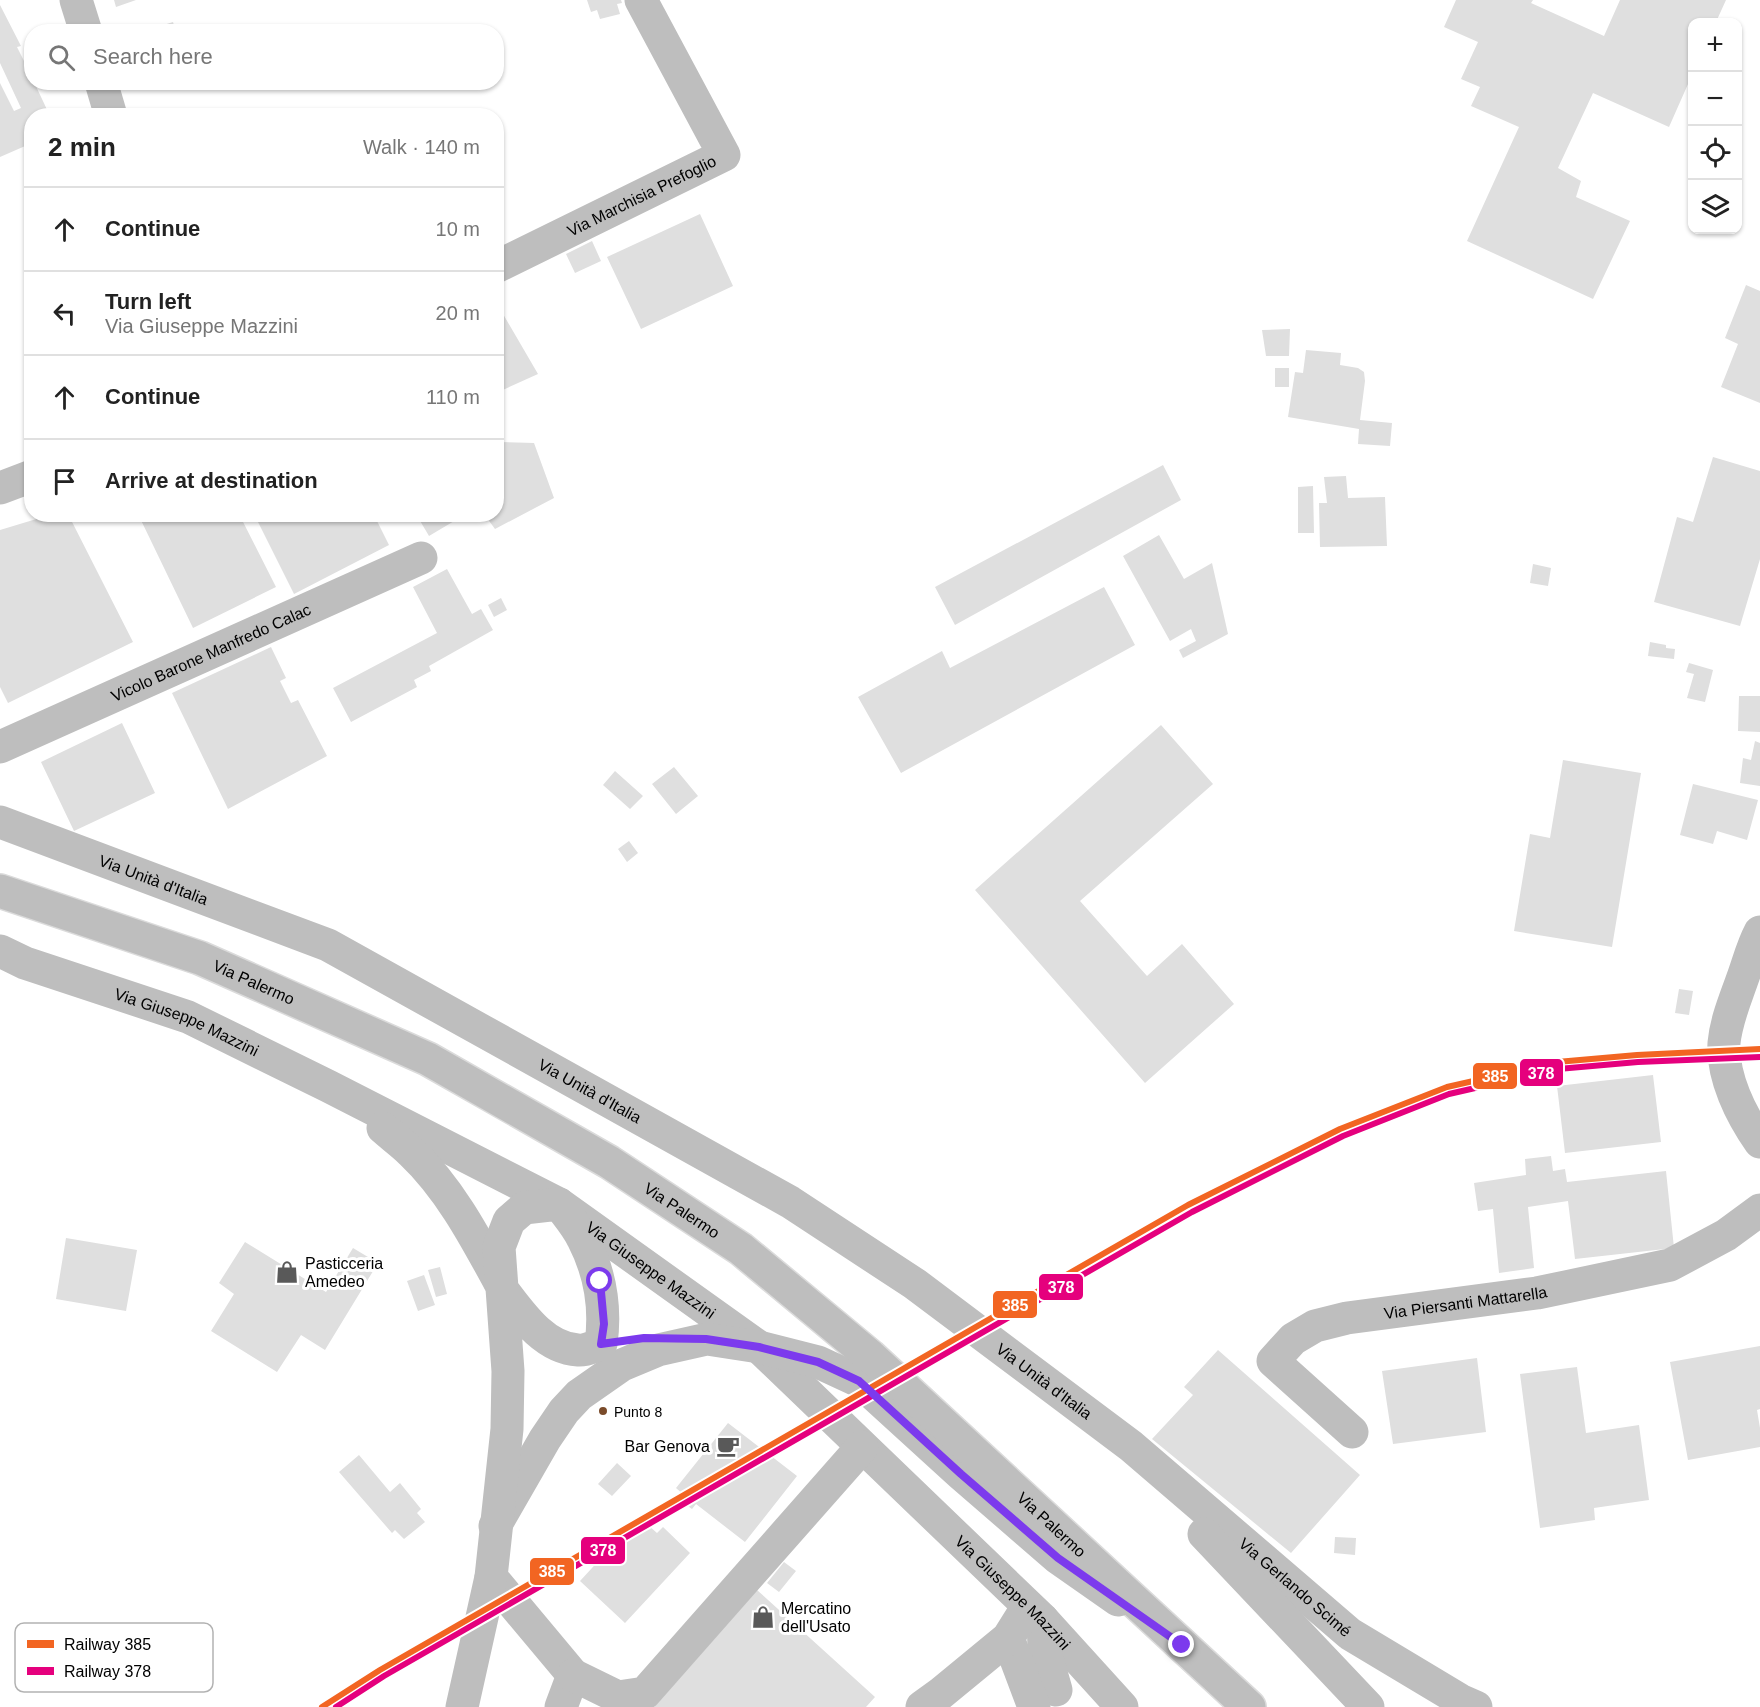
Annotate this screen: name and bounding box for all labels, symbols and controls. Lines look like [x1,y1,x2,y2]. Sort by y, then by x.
map controls [1688,18,1742,234]
button: + [1688,18,1742,72]
search box [24,24,504,90]
icon: search [45,41,78,74]
text: Search here [93,44,213,69]
button: − [1688,72,1742,126]
button: locate [1688,126,1742,180]
text: 2 min [48,132,116,162]
text: Walk · 140 m [363,136,480,158]
street label: Via Marchisia Prefoglio [565,152,719,240]
button: layers [1688,180,1742,234]
icon: ahead [48,213,81,246]
text: Continue [105,216,200,241]
text: 10 m [436,218,480,240]
text: Turn left [105,289,191,314]
icon: left [48,297,81,330]
text: 20 m [436,302,480,324]
text: Via Giuseppe Mazzini [105,315,298,337]
icon: ahead [48,381,81,414]
text: Continue [105,384,200,409]
text: 110 m [426,386,480,408]
icon: arrive [48,465,81,498]
text: Arrive at destination [105,468,318,493]
street label: Vicolo Barone Manfredo Calac [109,601,313,705]
street label: Via Unità d'Italia [97,852,210,908]
street label: Via Palermo [211,957,297,1008]
street label: Via Giuseppe Mazzini [112,985,261,1059]
street label: Via Unità d'Italia [535,1056,644,1127]
line badge: 378 [1519,1058,1564,1087]
line badge: 385 [1472,1062,1518,1090]
text: 378 [1528,1065,1554,1082]
text: 385 [1482,1068,1508,1085]
street label: Via Palermo [641,1180,723,1242]
street label: Via Giuseppe Mazzini [583,1218,719,1322]
place label: Pasticceria Amedeo [305,1255,383,1290]
shop icon: Pasticceria Amedeo [274,1259,300,1285]
route start [586,1267,612,1293]
line badge: 378 [1038,1273,1084,1301]
text: 378 [1048,1279,1074,1296]
street label: Via Piersanti Mattarella [1383,1283,1549,1322]
line badge: 385 [992,1290,1038,1319]
text: 385 [1002,1297,1028,1314]
street label: Via Unità d'Italia [993,1340,1095,1423]
place label: Punto 8 [614,1404,662,1420]
marker: Punto 8 [597,1405,609,1417]
cafe icon: Bar Genova [715,1433,741,1459]
place label: Bar Genova [625,1438,710,1455]
street label: Via Palermo [1014,1489,1089,1561]
street label: Via Giuseppe Mazzini [952,1532,1074,1653]
street label: Via Gerlando Scimé [1236,1535,1354,1640]
line badge: 378 [580,1536,626,1565]
text: 378 [590,1542,616,1559]
line badge: 385 [529,1557,575,1586]
text: 385 [539,1563,565,1580]
place label: Mercatino dell'Usato [781,1600,851,1635]
shop icon: Mercatino dell'Usato [750,1604,776,1630]
legend [15,1623,213,1692]
route end [1168,1631,1194,1657]
text: Railway 385 [64,1636,151,1653]
text: Railway 378 [64,1663,151,1680]

